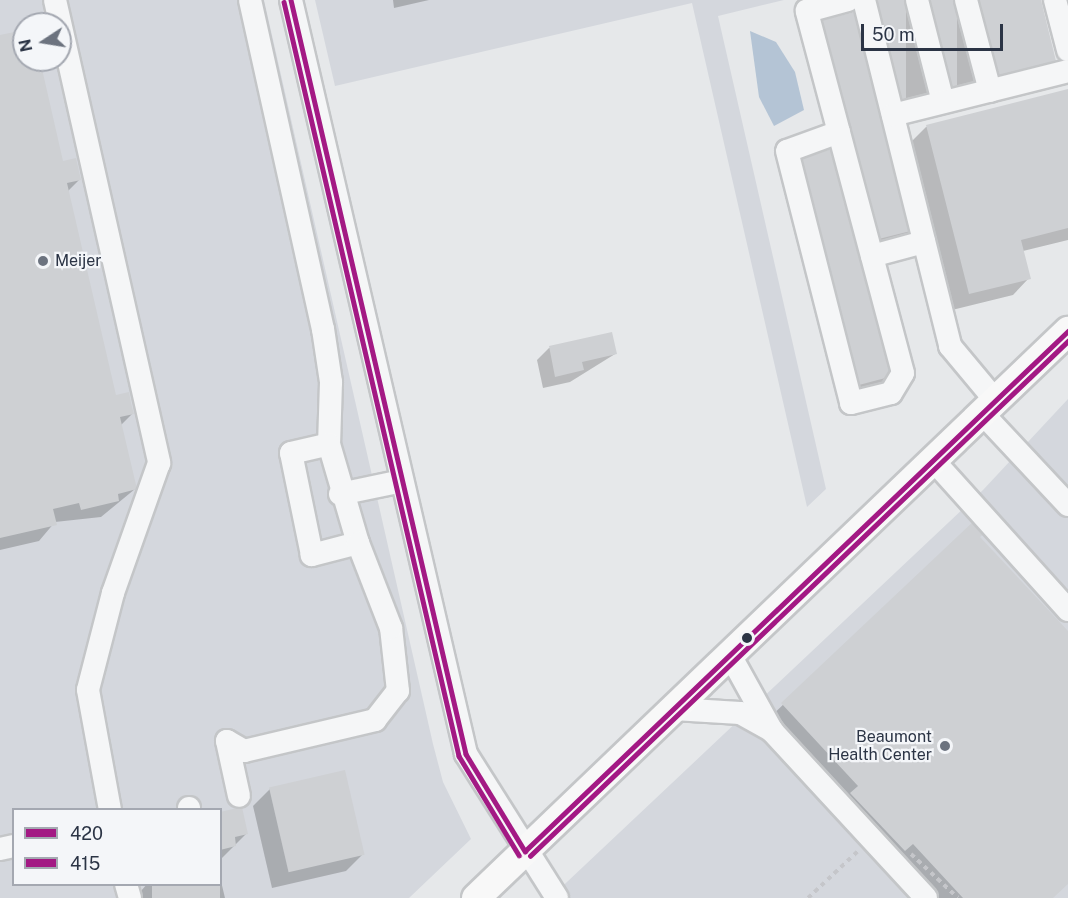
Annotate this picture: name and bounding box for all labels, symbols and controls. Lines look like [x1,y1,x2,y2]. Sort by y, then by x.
north arrow [12,12,72,72]
scale bar [864,12,1006,50]
text: 50 m [872,24,915,45]
text: N [15,37,36,54]
place label: Meijer [55,251,102,271]
marker: Meijer [36,254,50,268]
unlabelled marker [741,632,753,644]
place label: Beaumont Health Center [828,727,932,765]
marker: Beaumont Health Center [936,737,954,755]
legend [12,808,222,886]
text: 420 [70,823,103,844]
text: 415 [70,853,100,874]

